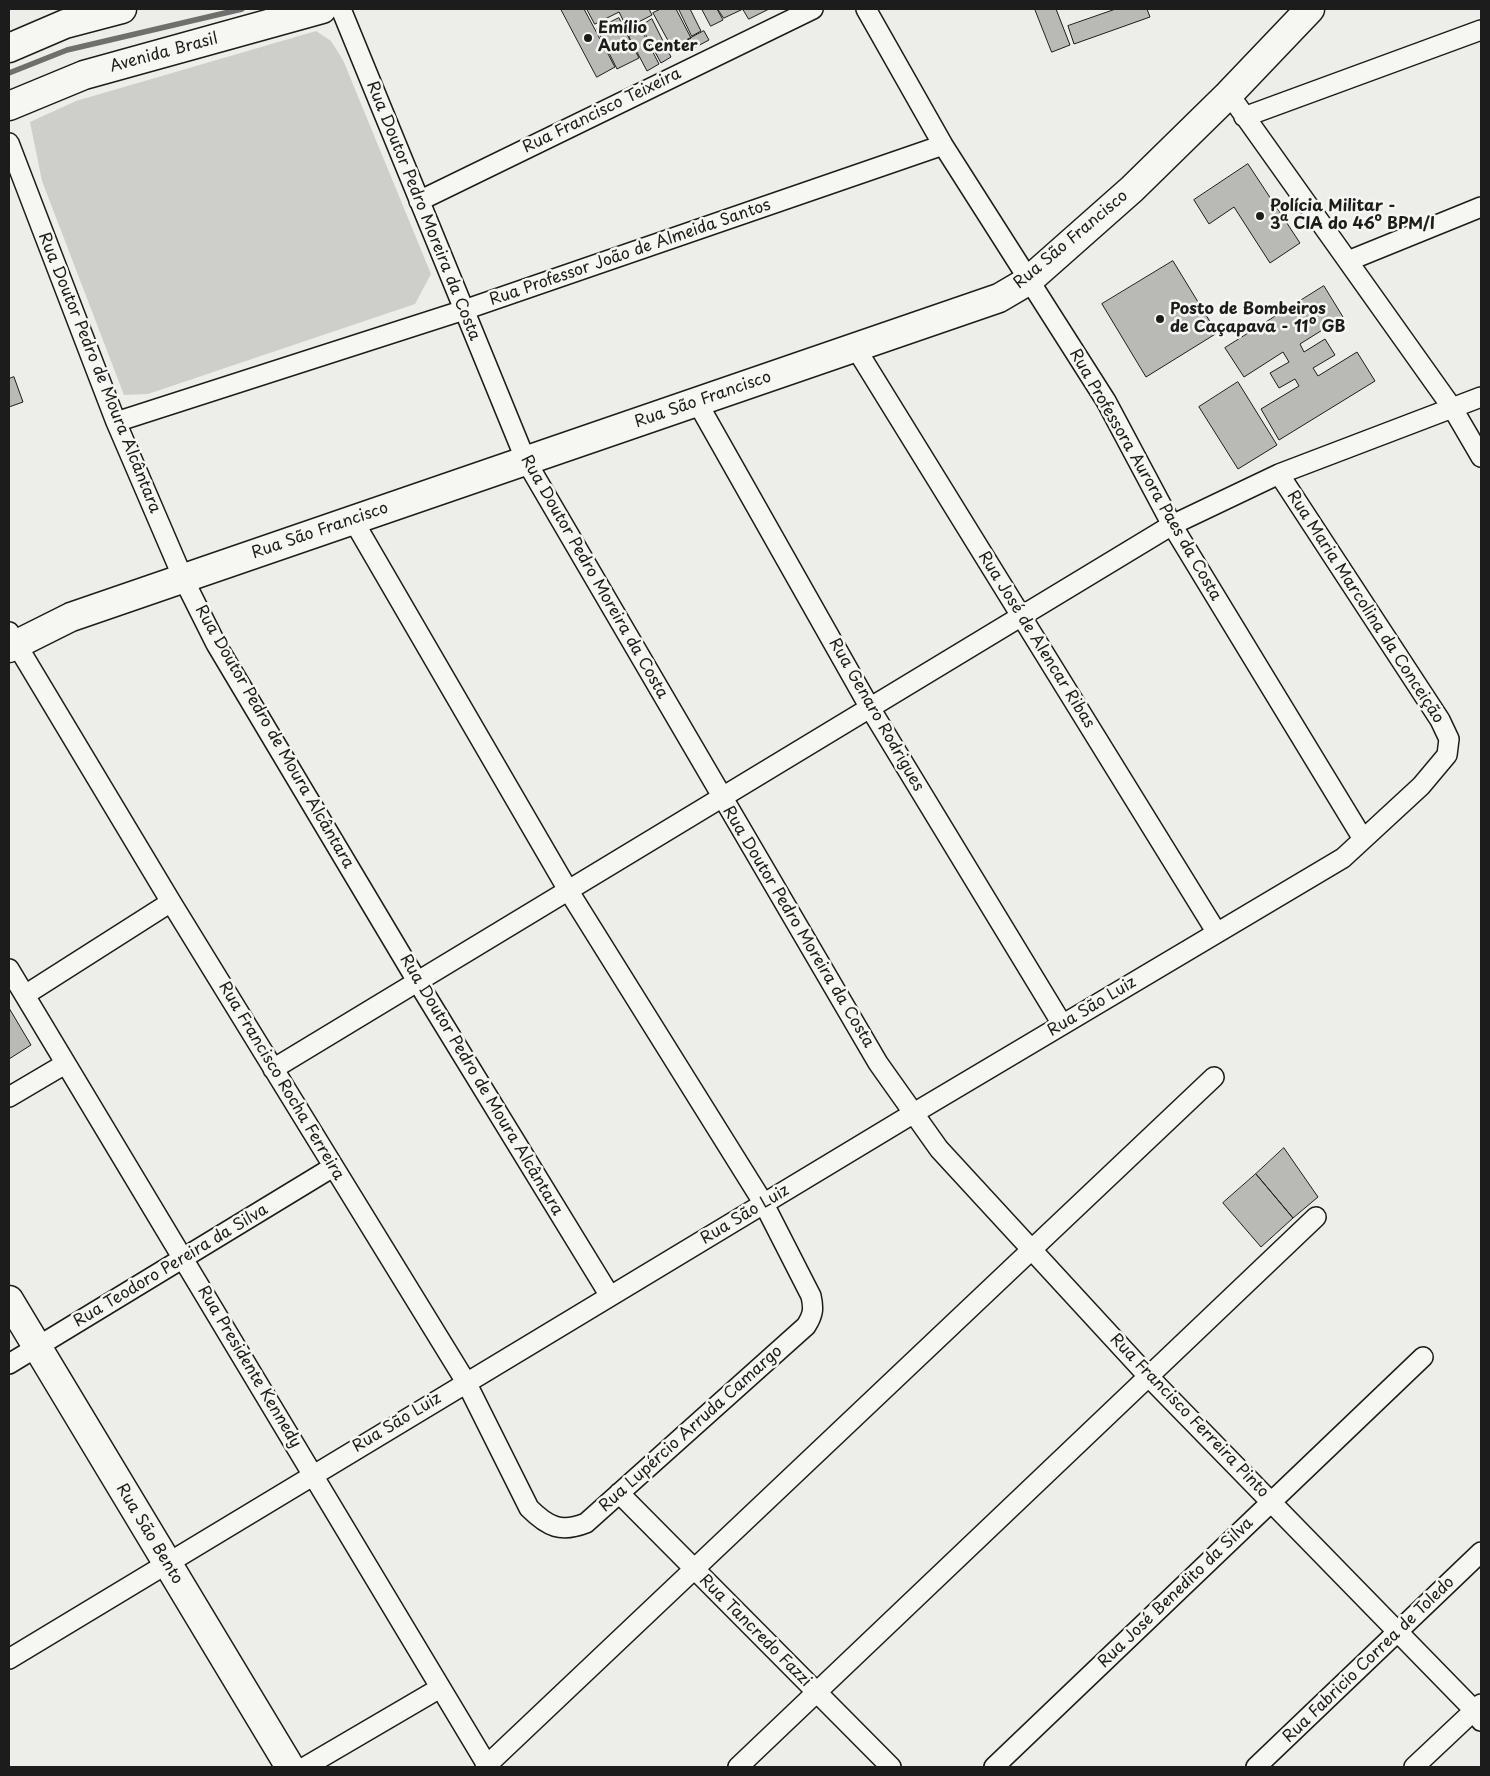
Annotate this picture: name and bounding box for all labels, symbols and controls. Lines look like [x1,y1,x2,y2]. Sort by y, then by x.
place label: Emílio Auto Center [598,19,698,57]
street label: Avenida Brasil [108,29,220,77]
marker: Emílio Auto Center [582,32,594,44]
street label: Rua Francisco Teixeira [520,64,684,158]
street label: Rua Doutor Pedro Moreira da Costa [362,78,484,344]
street label: Rua São Francisco [1010,187,1132,293]
street label: Rua Professor João de Almeida Santos [487,196,773,310]
place label: Polícia Militar - 3ª CIA do 46º BPM/I [1270,197,1435,235]
marker: Polícia Militar - 3ª CIA do 46º BPM/I [1254,210,1266,222]
street label: Rua Doutor Pedro de Moura Alcântara [34,230,164,516]
place label: Posto de Bombeiros de Caçapava - 11º GB [1170,300,1346,338]
marker: Posto de Bombeiros de Caçapava - 11º GB [1154,313,1166,325]
street label: Rua Professora Aurora Paes da Costa [1065,346,1225,604]
street label: Rua São Francisco [632,368,774,432]
street label: Rua Doutor Pedro Moreira da Costa [516,452,672,702]
street label: Rua Maria Marcolina da Conceição [1282,487,1448,727]
street label: Rua São Francisco [249,499,391,563]
street label: Rua José de Alencar Ribas [974,548,1098,732]
street label: Rua Doutor Pedro de Moura Alcântara [190,602,358,872]
street label: Rua Genaro Rodrigues [824,635,928,795]
street label: Rua Doutor Pedro Moreira da Costa [718,803,878,1051]
street label: Rua Doutor Pedro de Moura Alcântara [395,951,567,1219]
street label: Rua São Luiz [1044,973,1140,1041]
street label: Rua Francisco Rocha Ferreira [214,978,348,1184]
street label: Rua São Luiz [697,1181,793,1249]
street label: Rua Teodoro Pereira da Silva [70,1200,272,1332]
street label: Rua Presidente Kennedy [193,1283,305,1451]
street label: Rua Francisco Ferreira Pinto [1106,1330,1272,1502]
street label: Rua Lupércio Arruda Camargo [596,1342,786,1516]
street label: Rua São Luiz [349,1389,445,1457]
street label: Rua São Bento [111,1480,187,1588]
street label: Rua José Benedito da Silva [1094,1514,1258,1672]
street label: Rua Tancredo Fazzi [695,1571,815,1691]
street label: Rua Fabricio Correa de Toledo [1279,1573,1459,1747]

